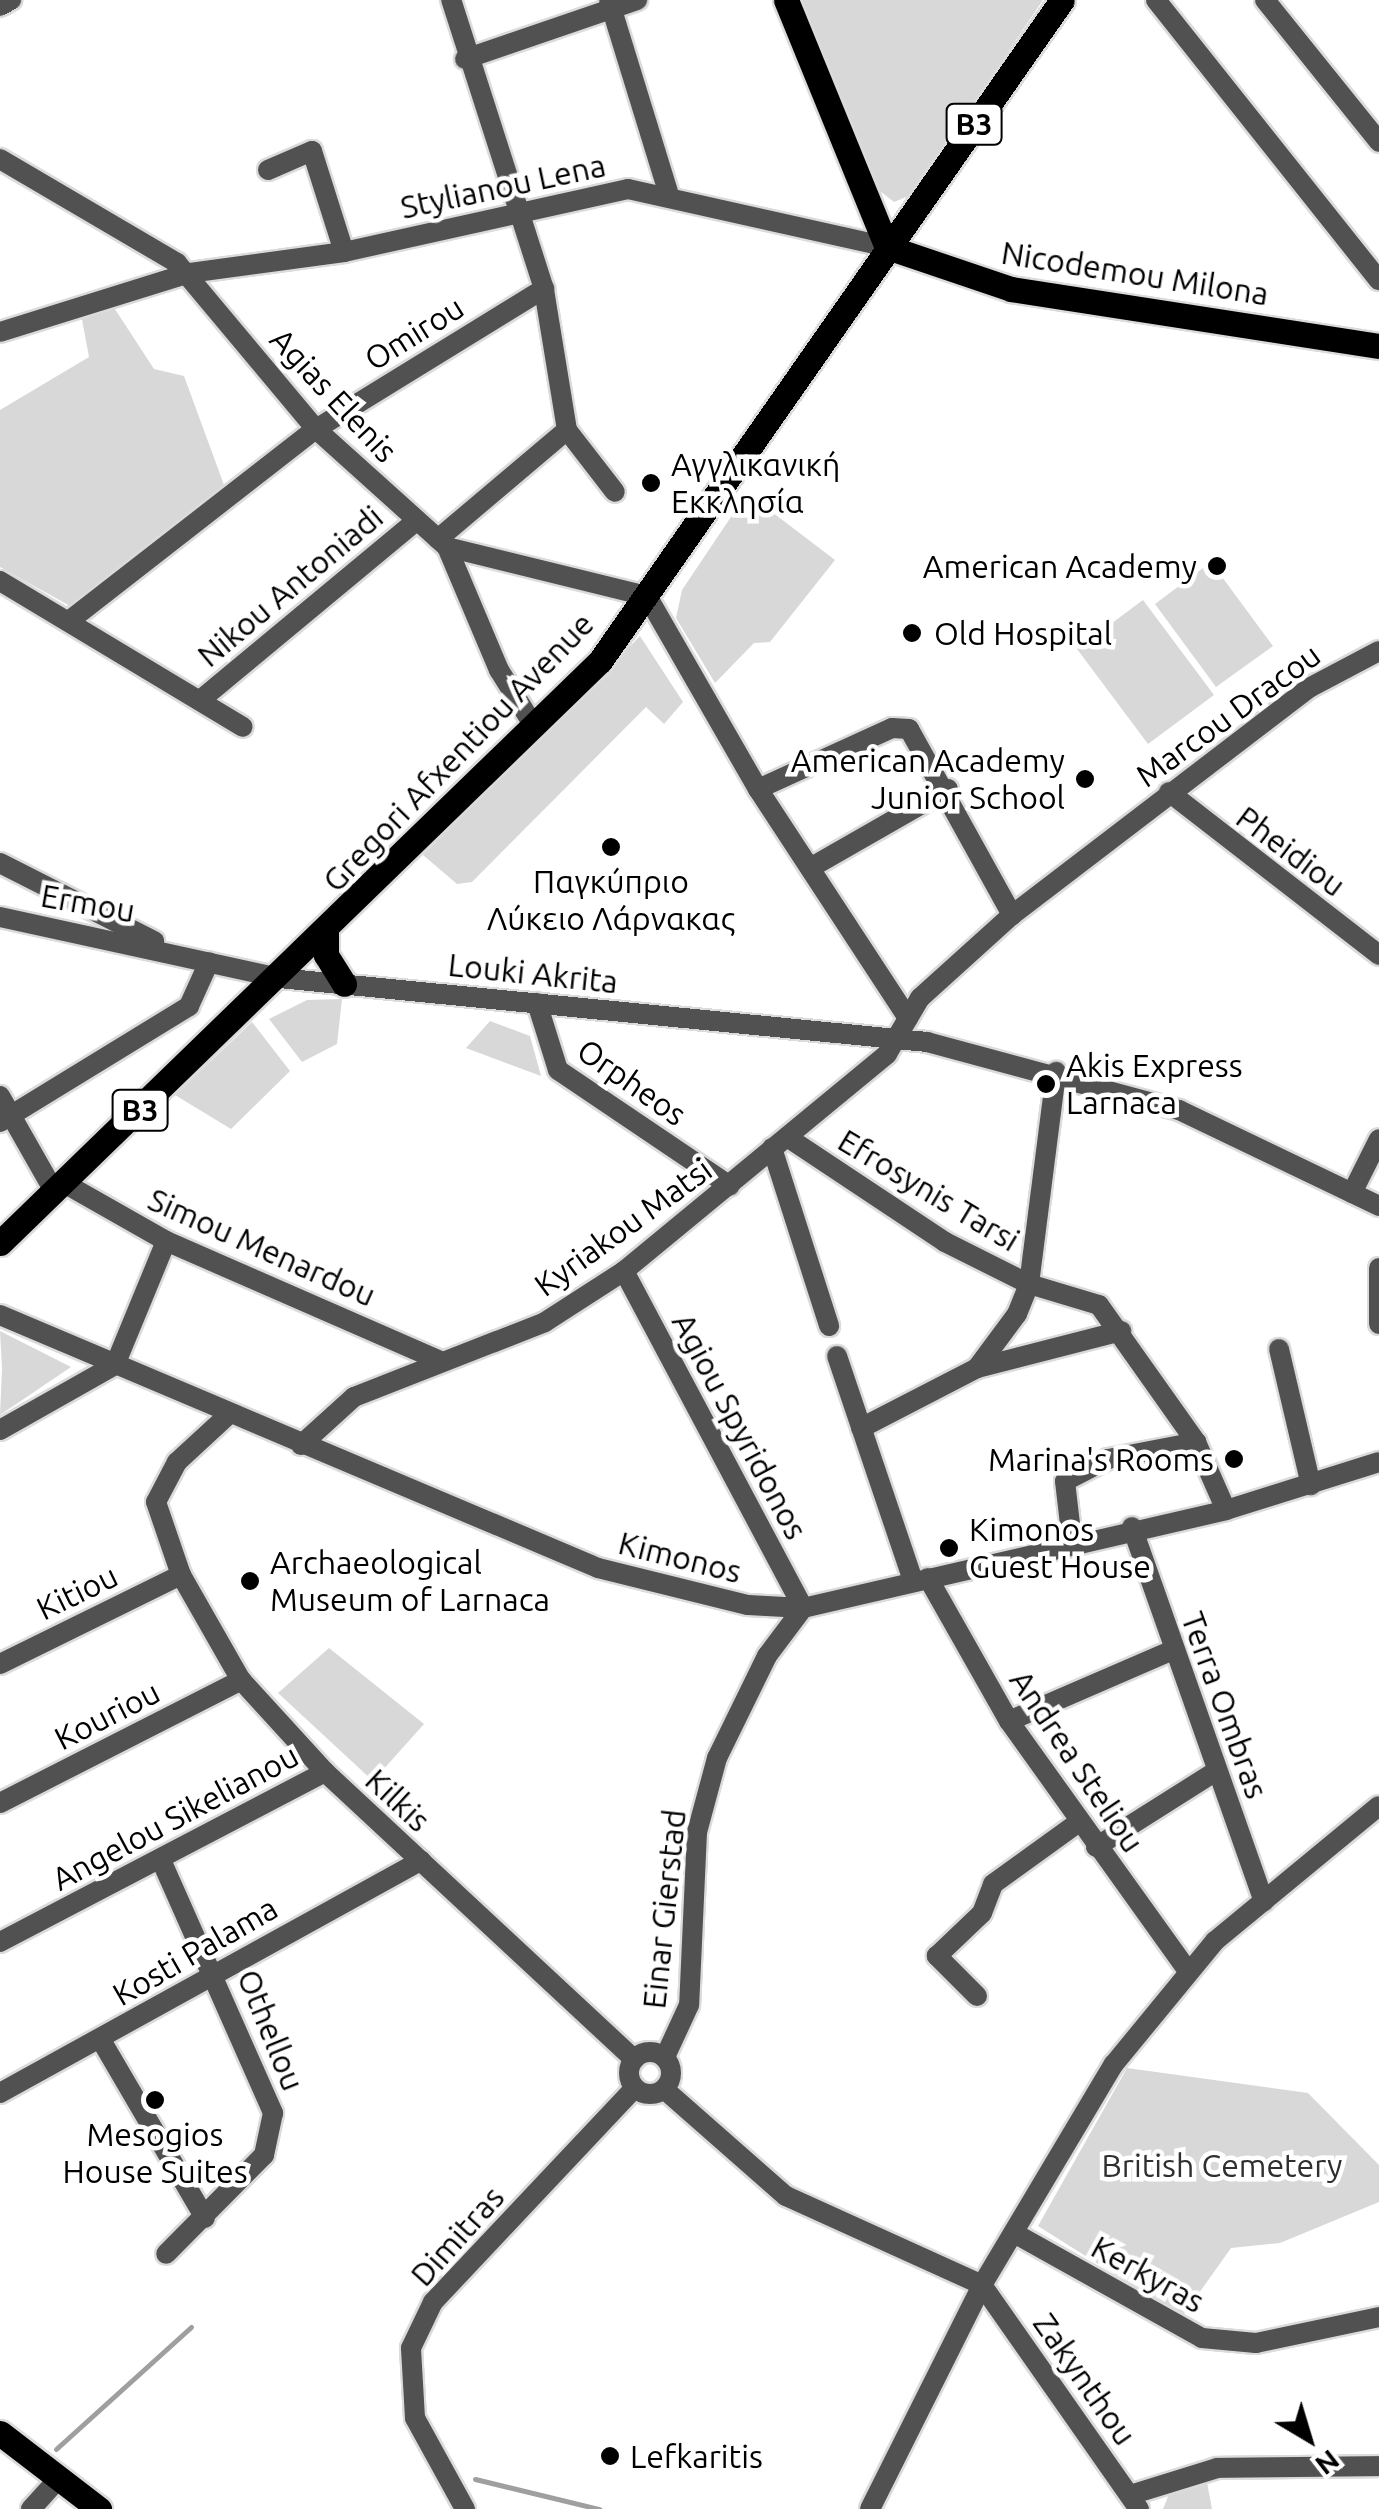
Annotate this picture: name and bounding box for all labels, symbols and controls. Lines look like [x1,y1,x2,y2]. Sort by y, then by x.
road number: B3 [944,99,1004,149]
street label: Stylianou Lena [397,146,609,226]
street label: Nicodemou Milona [999,233,1271,313]
street label: Omirou [357,288,471,378]
street label: Agias Elenis [262,320,406,470]
place label: Αγγλικανική Εκκλησία [671,446,840,521]
marker: Αγγλικανική Εκκλησία [640,472,662,494]
street label: Nikou Antoniadi [190,497,390,675]
place label: American Academy [923,547,1197,585]
marker: American Academy [1206,555,1228,577]
street label: Gregori Afxentiou Avenue [315,604,601,900]
place label: Old Hospital [934,614,1112,652]
marker: Old Hospital [899,620,925,646]
street label: Marcou Dracou [1128,635,1328,795]
place label: American Academy Junior School [791,742,1065,817]
marker: American Academy Junior School [1074,768,1096,790]
street label: Pheidiou [1229,798,1353,904]
marker: Παγκύπριο Λύκειο Λάρνακας [600,836,622,858]
place label: Παγκύπριο Λύκειο Λάρνακας [487,863,735,938]
street label: Ermou [38,876,138,930]
street label: Louki Akrita [446,945,620,1001]
street label: Orpheos [570,1031,694,1133]
place label: Akis Express Larnaca [1066,1047,1243,1122]
marker: Akis Express Larnaca [1035,1073,1057,1095]
road number: B3 [110,1085,170,1135]
street label: Efrosynis Tarsi [832,1121,1026,1259]
street label: Kyriakou Matsi [527,1150,719,1304]
street label: Simou Menardou [143,1180,381,1314]
street label: Agiou Spyridonos [664,1306,816,1546]
place label: Marina's Rooms [988,1440,1214,1478]
marker: Marina's Rooms [1223,1448,1245,1470]
place label: Kimonos Guest House [969,1511,1151,1586]
street label: Kimonos [615,1523,745,1591]
marker: Kimonos Guest House [938,1537,960,1559]
place label: Archaeological Museum of Larnaca [270,1544,550,1619]
street label: Kitiou [30,1556,124,1628]
marker: Archaeological Museum of Larnaca [239,1570,261,1592]
street label: Terra Ombras [1174,1607,1276,1803]
street label: Andrea Steliou [1002,1663,1152,1859]
street label: Kouriou [48,1672,166,1758]
street label: Angelou Sikelianou [45,1736,305,1898]
street label: Kilkis [358,1761,438,1839]
street label: Einar Gierstad [634,1807,694,2011]
street label: Kosti Palama [106,1888,284,2014]
street label: Othellou [229,1964,313,2096]
marker: Mesogios House Suites [144,2089,166,2111]
place label: Mesogios House Suites [62,2116,248,2191]
park label: British Cemetery [1101,2146,1343,2184]
street label: Dimitras [402,2178,512,2294]
street label: Kerkyras [1085,2227,1211,2321]
street label: Zakynthou [1026,2306,1144,2452]
north arrow [1259,2389,1359,2489]
place label: Lefkaritis [630,2437,763,2475]
text: N [1310,2444,1346,2482]
marker: Lefkaritis [599,2445,621,2467]

